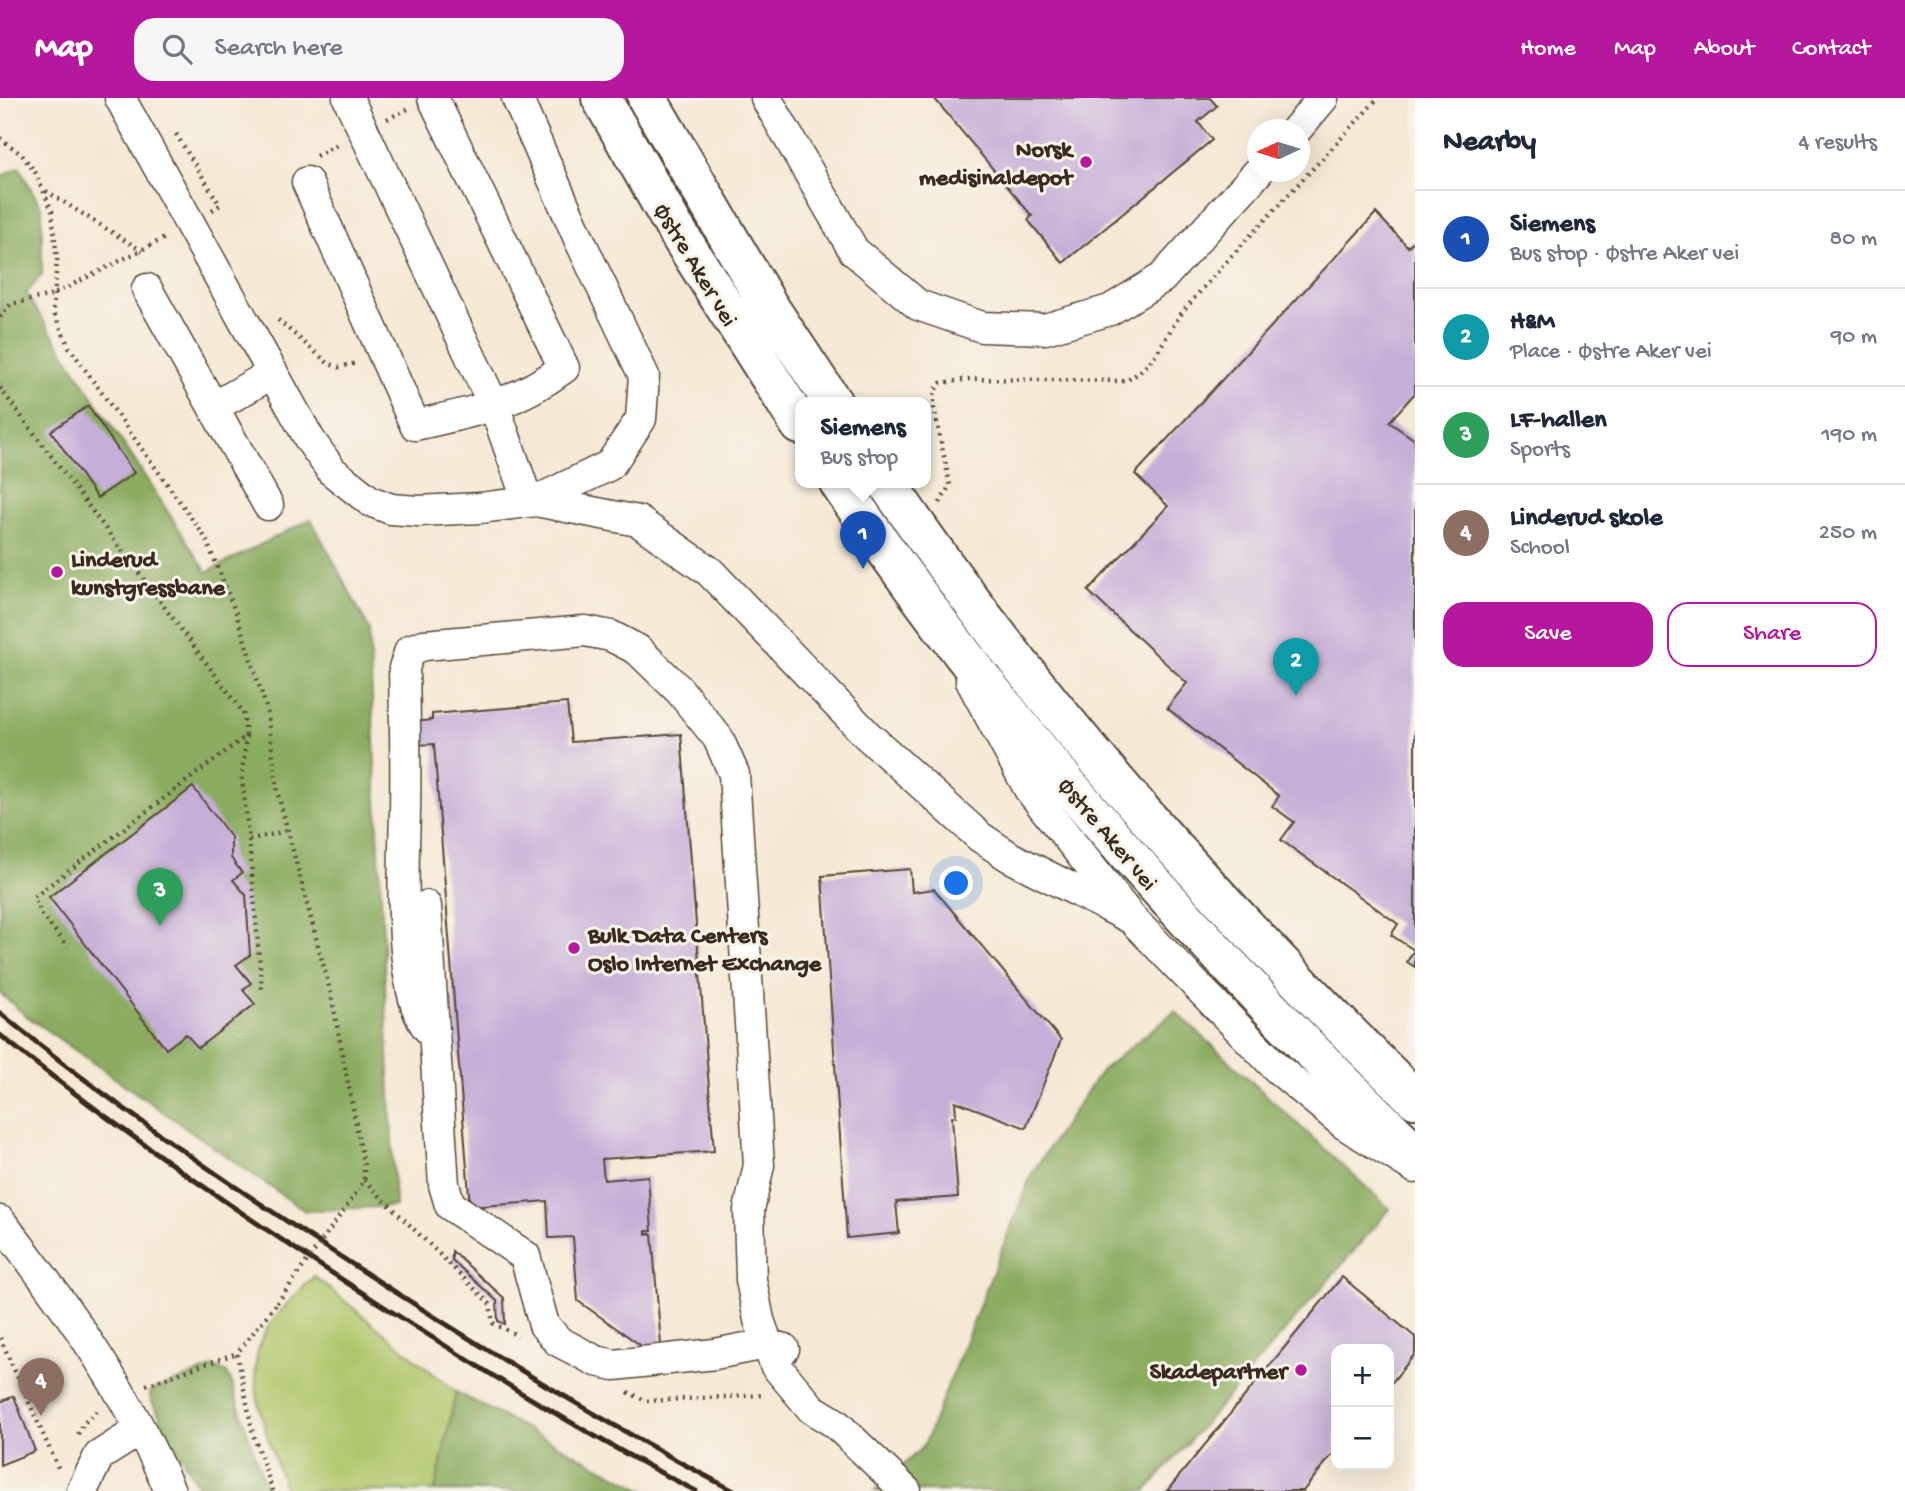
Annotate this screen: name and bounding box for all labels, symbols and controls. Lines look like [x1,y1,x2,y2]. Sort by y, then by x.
search box [134,18,624,81]
text: Map [35,30,92,68]
icon: search [158,30,196,68]
text: Search here [214,34,343,65]
text: Home [1520,35,1576,64]
text: Map [1614,35,1656,64]
text: About [1694,35,1754,64]
text: Contact [1792,35,1870,64]
north arrow [1247,119,1310,182]
text: Nearby [1443,126,1536,161]
text: 4 results [1798,130,1877,157]
place label: Norsk medisinaldepot [919,137,1075,194]
marker: Norsk medisinaldepot [1078,154,1094,170]
street label: Østre Aker vei [646,199,742,333]
text: Siemens [1510,210,1595,241]
text: 1 [1461,226,1471,253]
text: 80 m [1830,226,1877,253]
text: Bus stop · Østre Aker vei [1510,241,1739,268]
text: H&M [1510,308,1555,339]
text: 2 [1460,324,1472,351]
text: 90 m [1831,324,1877,351]
text: Place · Østre Aker vei [1510,339,1712,366]
popup [795,397,931,488]
text: LF-hallen [1510,406,1607,437]
text: Siemens [821,414,905,445]
text: 3 [1460,422,1472,449]
text: 190 m [1821,422,1877,449]
text: Sports [1510,437,1570,464]
text: Bus stop [821,445,898,472]
text: Linderud skole [1510,504,1663,535]
pin: 1 [840,511,886,569]
text: 4 [1461,520,1471,547]
text: 250 m [1819,520,1877,547]
text: School [1510,535,1570,562]
place label: Linderud kunstgressbane [71,547,227,604]
marker: Linderud kunstgressbane [49,564,65,580]
button: Save [1443,602,1653,667]
button: Share [1667,602,1877,667]
pin: 2 [1273,638,1319,696]
street label: Østre Aker vei [1050,773,1162,898]
your location [939,866,973,900]
pin: 3 [137,868,183,926]
place label: Bulk Data Centers Oslo Internet Exchange [587,923,823,980]
marker: Bulk Data Centers Oslo Internet Exchange [566,940,582,956]
map controls [1331,1344,1394,1470]
button: + [1331,1344,1394,1407]
pin: 4 [18,1358,64,1416]
place label: Skadepartner [1150,1359,1289,1388]
marker: Skadepartner [1293,1362,1309,1378]
button: − [1331,1407,1394,1470]

